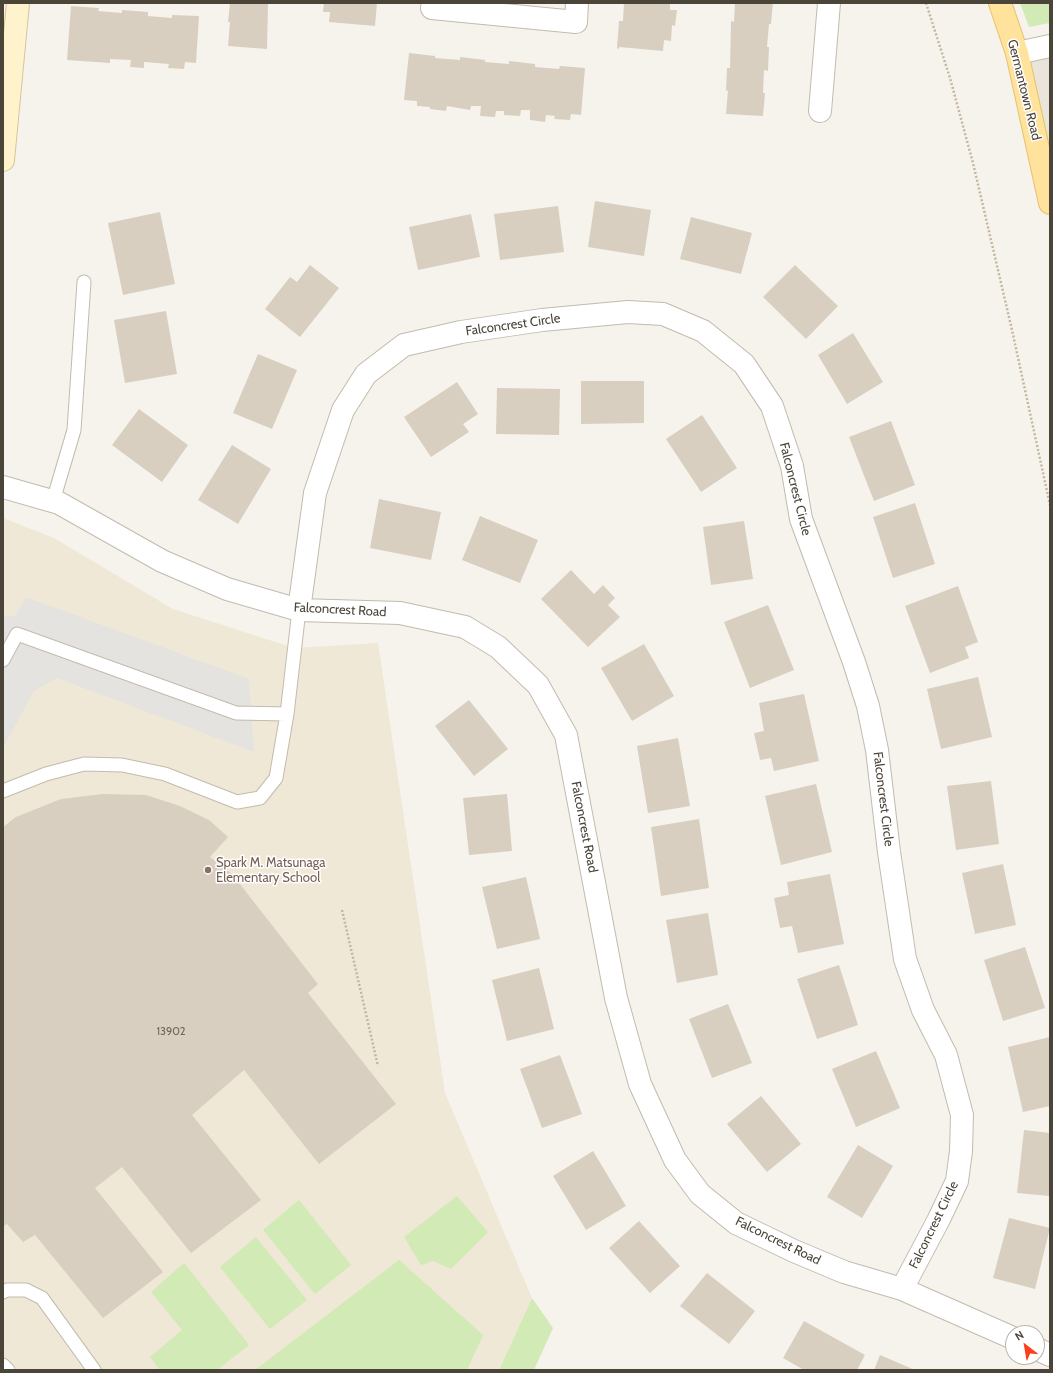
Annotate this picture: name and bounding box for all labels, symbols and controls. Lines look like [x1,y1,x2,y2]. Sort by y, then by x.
street label: Germantown Road [1004,38,1044,142]
street label: Falconcrest Circle [465,311,561,339]
street label: Falconcrest Circle [776,441,814,537]
street label: Falconcrest Road [293,600,387,620]
street label: Falconcrest Circle [869,751,897,847]
street label: Falconcrest Road [567,780,601,874]
place label: Spark M. Matsunaga Elementary School [216,855,325,886]
marker: Spark M. Matsunaga Elementary School [203,865,213,875]
house number: 13902 [156,1025,186,1039]
street label: Falconcrest Circle [906,1179,962,1271]
street label: Falconcrest Road [733,1214,823,1268]
north arrow [1005,1325,1045,1365]
text: N [1012,1328,1026,1344]

